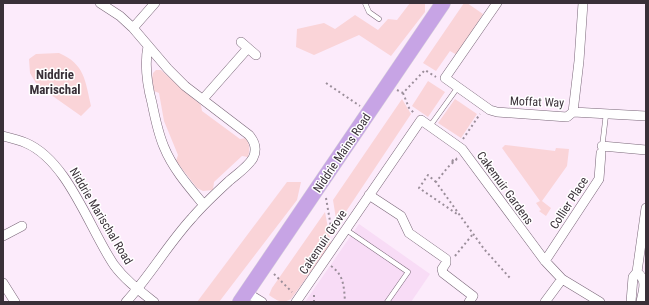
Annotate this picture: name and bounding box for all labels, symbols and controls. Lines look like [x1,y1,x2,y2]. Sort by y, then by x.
district label: Niddrie Marischal [29,67,81,97]
street label: Moffat Way [510,94,564,110]
street label: Niddrie Mains Road [310,111,374,195]
street label: Cakemuir Gardens [474,149,536,227]
street label: Niddrie Marischal Road [67,165,135,267]
street label: Collier Place [547,174,591,232]
street label: Cakemuir Grove [296,207,350,277]

